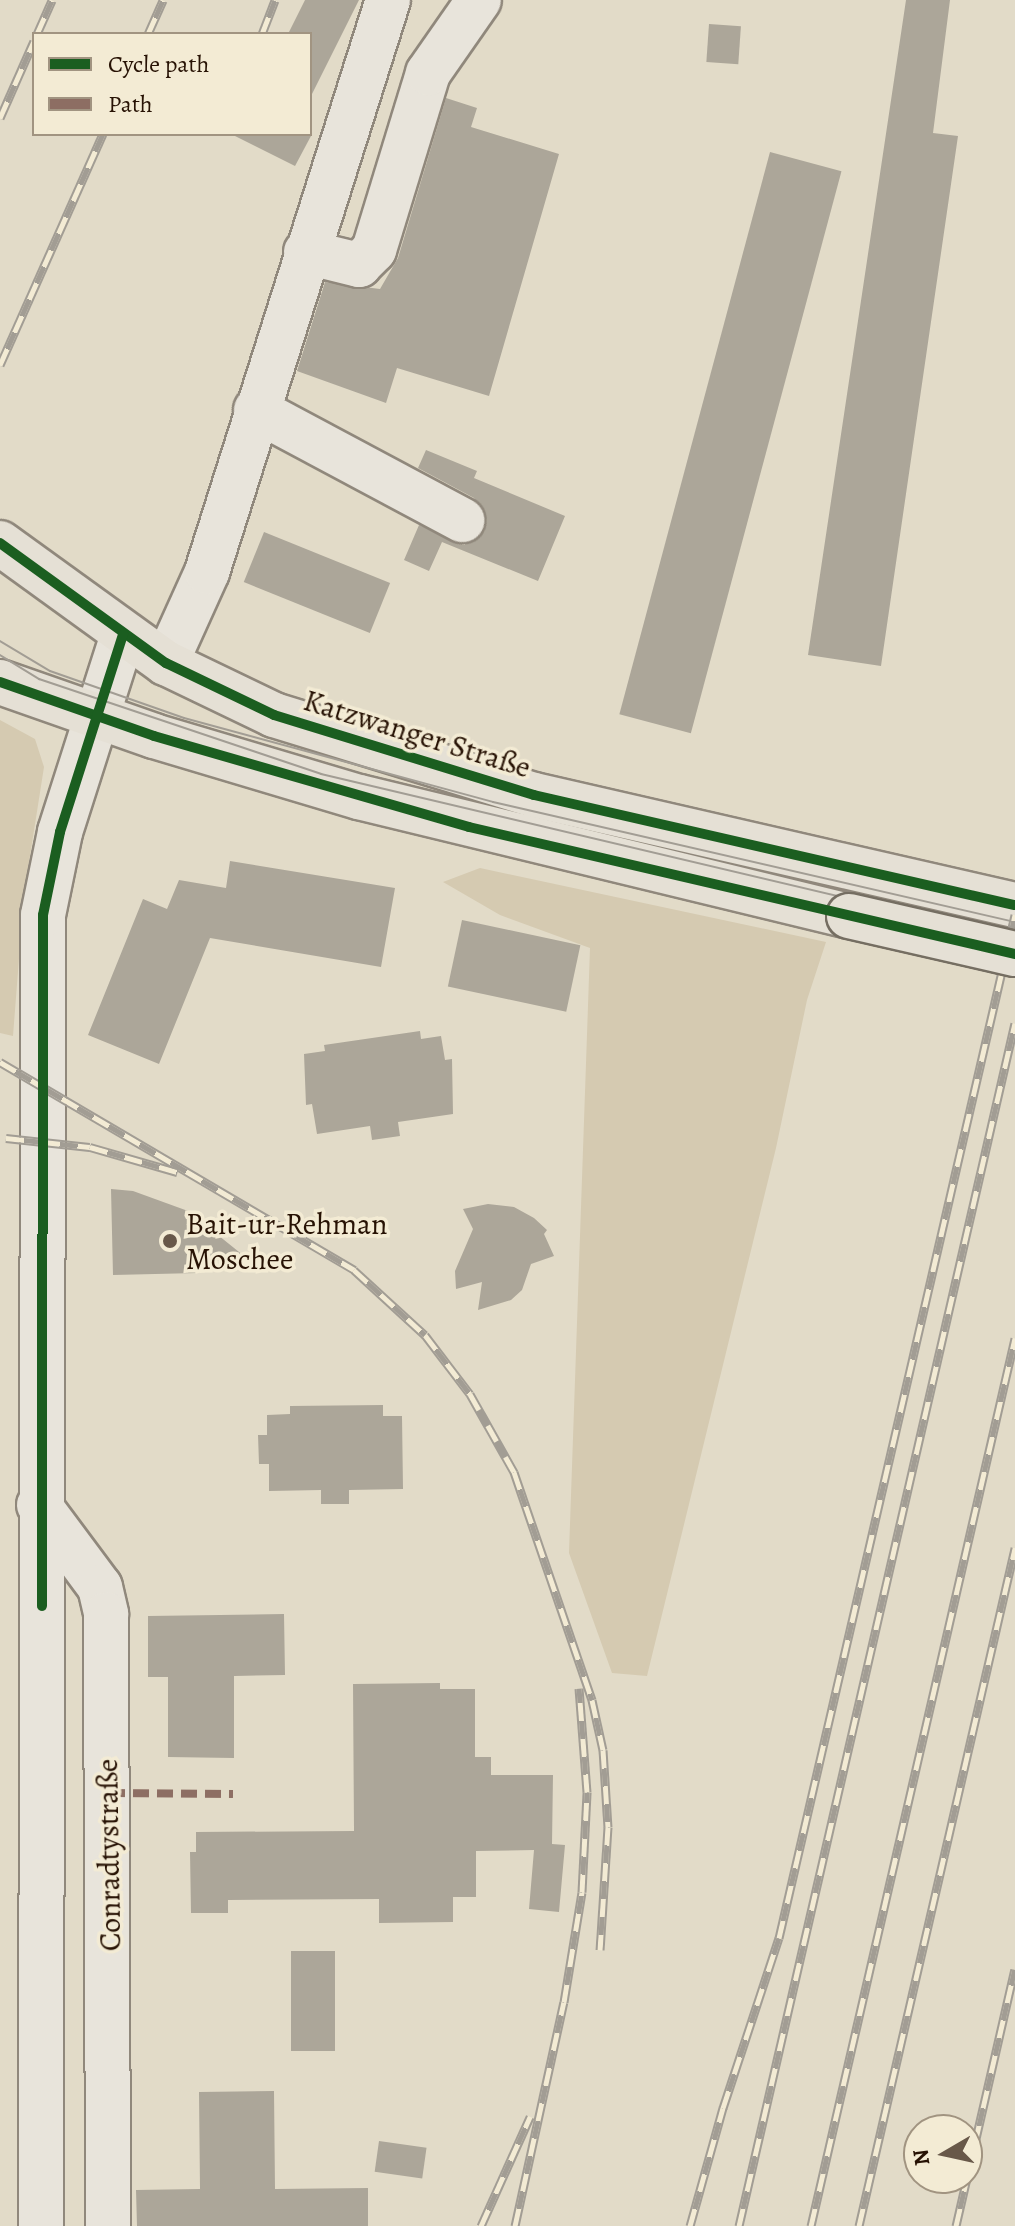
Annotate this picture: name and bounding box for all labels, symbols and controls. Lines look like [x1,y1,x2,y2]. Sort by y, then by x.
legend [32,32,312,136]
text: Cycle path [108,48,209,80]
text: Path [108,88,153,120]
street label: Katzwanger Straße [299,682,535,786]
place label: Bait-ur-Rehman Moschee [186,1206,388,1276]
marker: Bait-ur-Rehman Moschee [161,1232,179,1250]
street label: Conradtystraße [89,1758,129,1952]
north arrow [903,2114,983,2194]
text: N [905,2147,937,2168]

